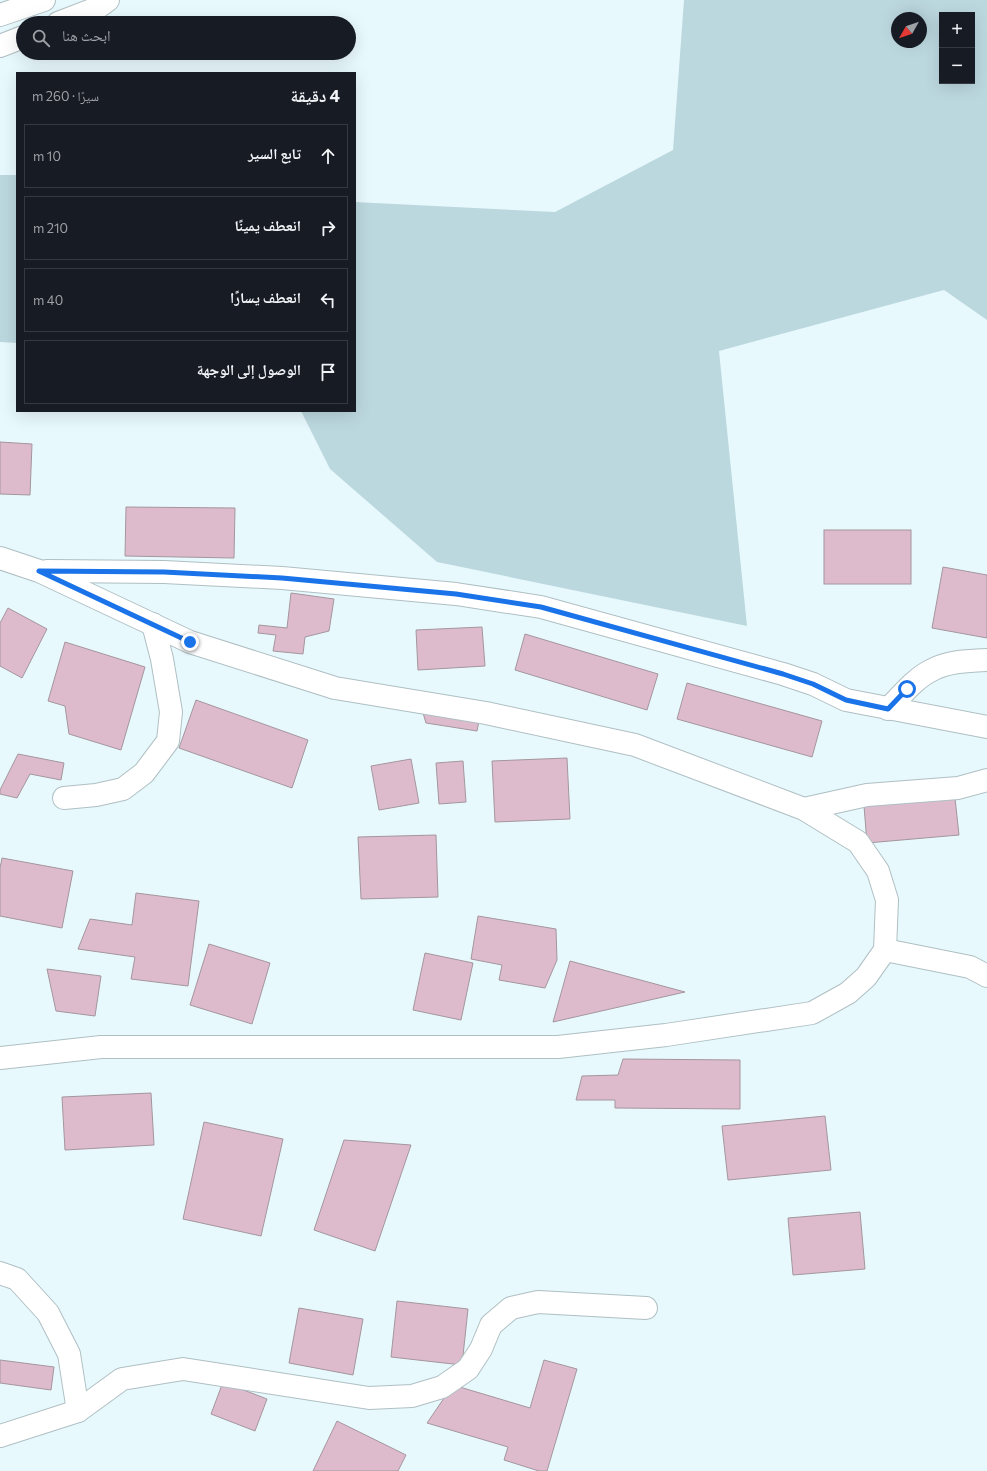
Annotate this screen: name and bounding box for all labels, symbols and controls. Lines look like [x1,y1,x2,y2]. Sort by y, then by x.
north arrow [891,12,927,48]
map controls [939,12,975,84]
button: + [939,12,975,48]
search box [16,16,356,60]
text: ابحث هنا [62,26,111,44]
icon: search [30,27,52,49]
button: − [939,48,975,84]
text: 4 دقيقة [291,85,340,106]
text: سيرًا · 260 m [32,88,99,104]
text: تابع السير [248,144,301,162]
icon: ahead [317,145,339,167]
text: 10 m [33,148,61,164]
text: انعطف يمينًا [235,216,301,234]
icon: right [317,217,339,239]
text: 210 m [33,220,68,236]
text: انعطف يسارًا [230,288,301,306]
icon: left [317,289,339,311]
text: 40 m [33,292,63,308]
text: الوصول إلى الوجهة [197,360,301,378]
icon: arrive [317,361,339,383]
route end [181,633,199,651]
route start [898,680,916,698]

